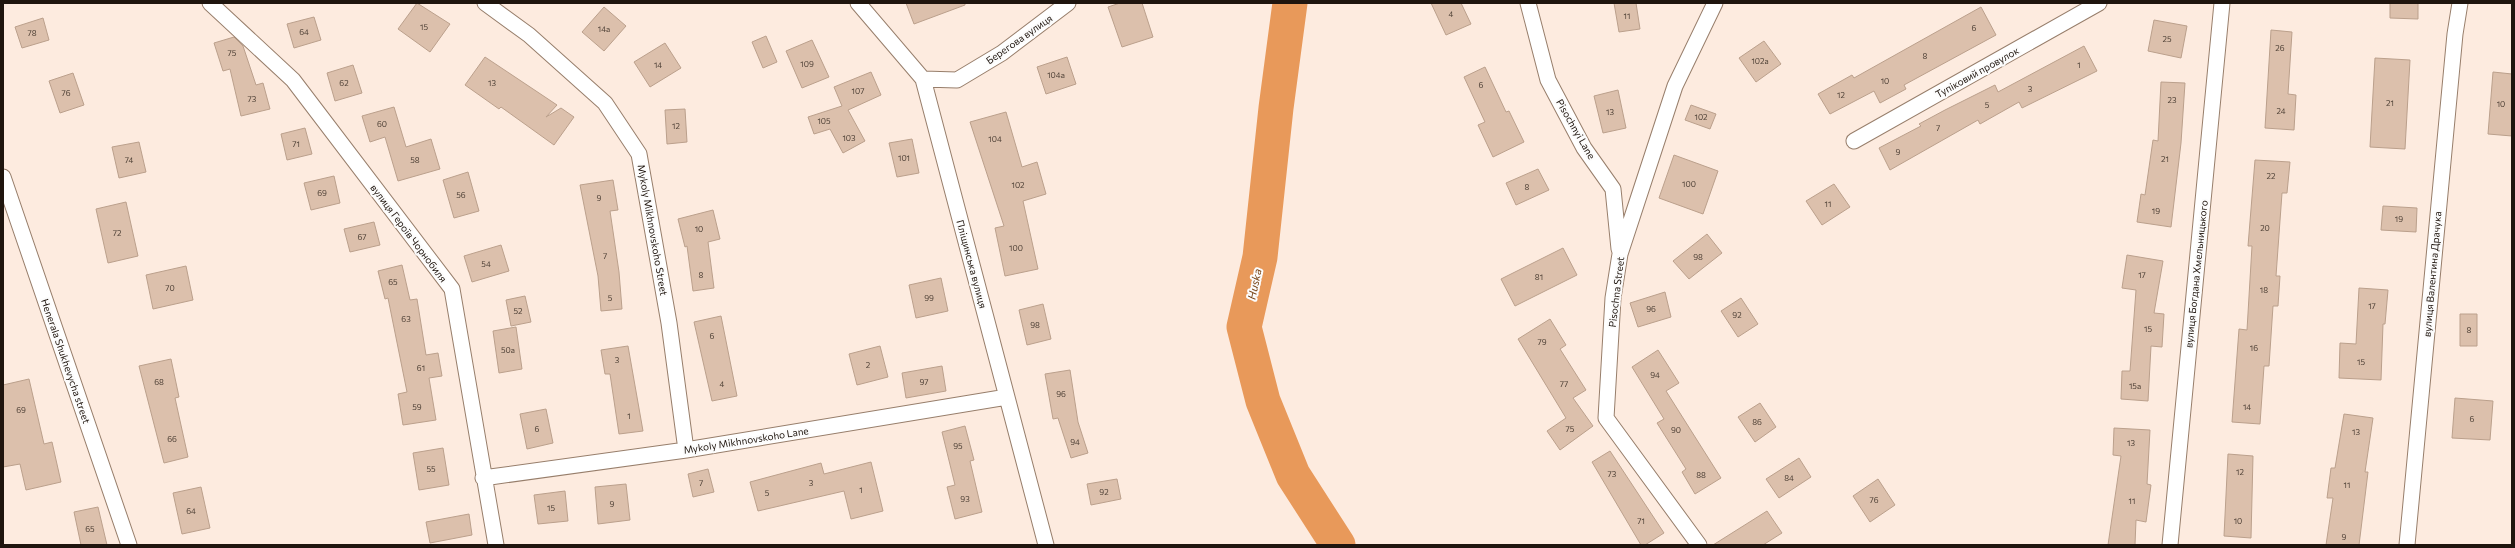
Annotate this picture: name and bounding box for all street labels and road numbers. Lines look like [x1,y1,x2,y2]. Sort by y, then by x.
street label: Берегова вулиця [984,12,1054,66]
street label: Тупіковий провулок [1933,44,2021,100]
street label: Pisochnyi Lane [1554,97,1598,161]
street label: Mykoly Mikhnovskoho Street [636,164,670,296]
street label: вулиця Героїв Чорнобиля [368,182,450,284]
street label: вулиця Богдана Хмельницького [2182,199,2210,349]
street label: вулиця Валентина Драчука [2421,211,2443,337]
street label: Пліщинська вулиця [954,219,990,309]
street label: Pisochna Street [1606,256,1626,328]
street label: Henerala Shukhevycha street [39,297,93,425]
street label: Mykoly Mikhnovskoho Lane [683,424,809,456]

